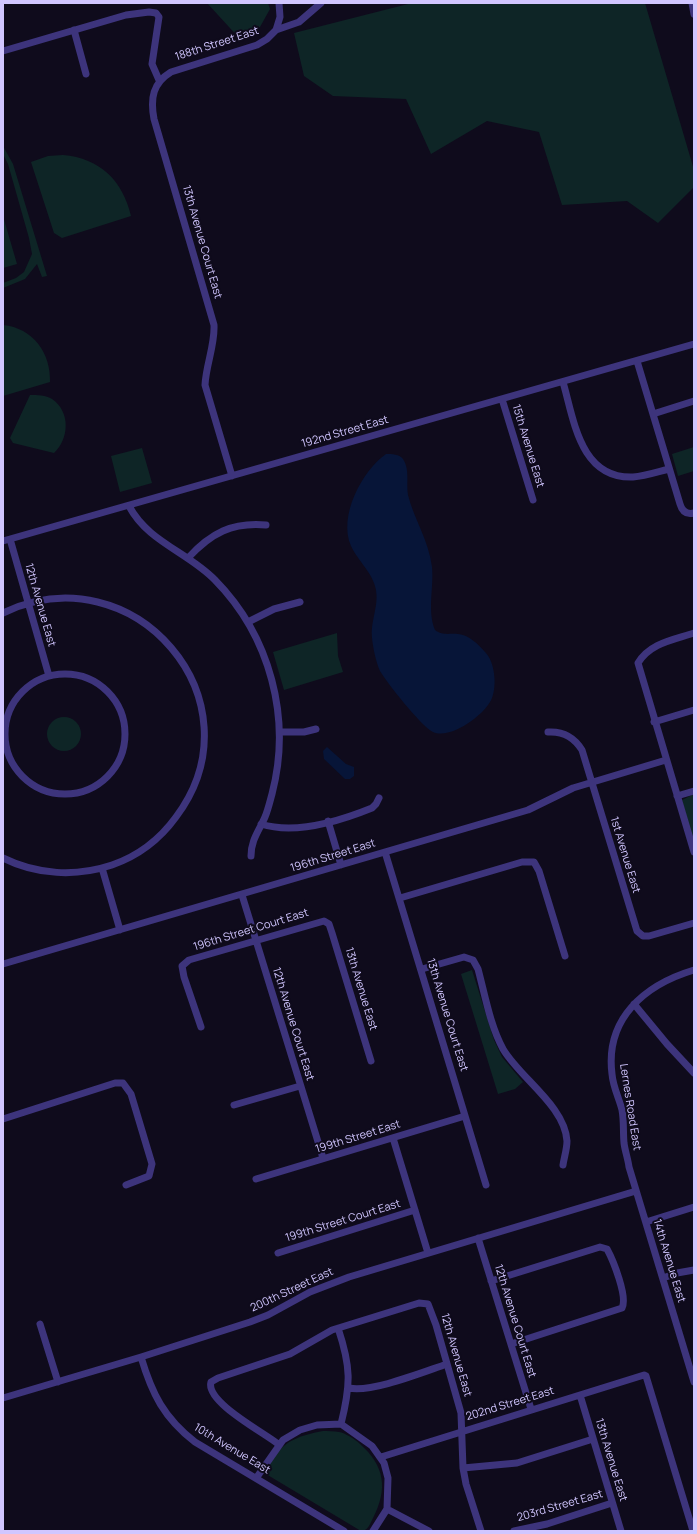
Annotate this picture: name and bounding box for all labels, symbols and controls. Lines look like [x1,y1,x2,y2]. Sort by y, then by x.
street label: 188th Street East [173,24,261,64]
street label: 13th Avenue Court East [179,184,225,300]
street label: 15th Avenue East [509,403,547,489]
street label: 192nd Street East [300,413,390,451]
street label: 12th Avenue East [22,562,58,648]
street label: 1st Avenue East [607,815,643,895]
street label: 196th Street East [289,837,377,875]
street label: 196th Street Court East [192,906,310,954]
street label: 13th Avenue East [342,946,380,1032]
street label: 13th Avenue Court East [424,957,470,1073]
street label: 12th Avenue Court East [269,966,317,1082]
street label: Lernes Road East [617,1063,643,1151]
street label: 199th Street East [314,1118,402,1156]
street label: 199th Street Court East [284,1197,402,1245]
street label: 14th Avenue East [650,1218,688,1304]
street label: 12th Avenue Court East [491,1263,539,1379]
street label: 200th Street East [248,1265,336,1315]
street label: 12th Avenue East [438,1312,474,1398]
street label: 202nd Street East [464,1384,556,1424]
street label: 13th Avenue East [592,1417,630,1503]
street label: 10th Avenue East [192,1421,272,1477]
street label: 203rd Street East [516,1487,604,1525]

